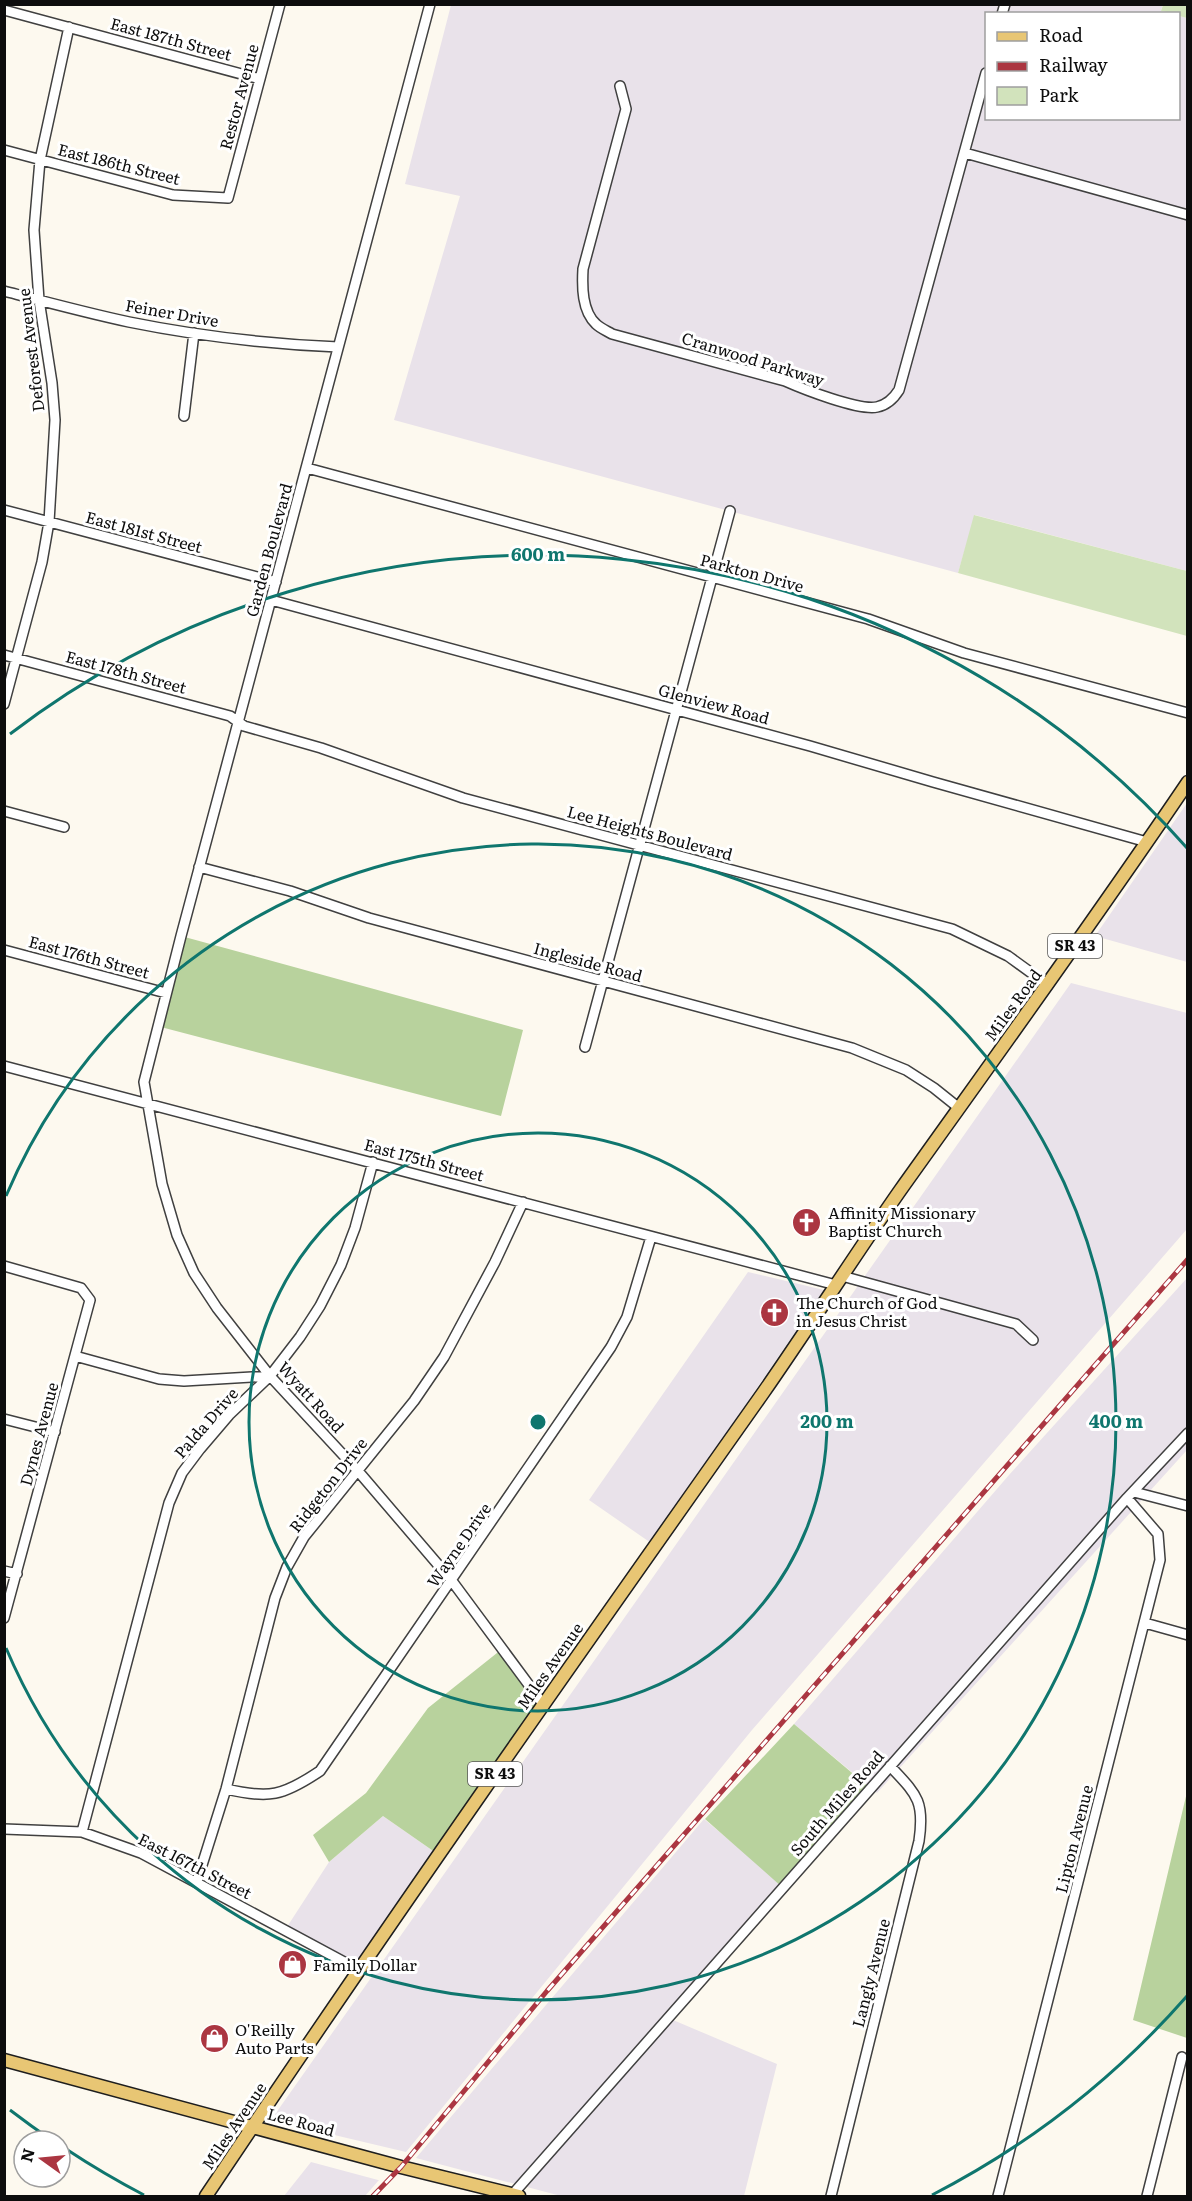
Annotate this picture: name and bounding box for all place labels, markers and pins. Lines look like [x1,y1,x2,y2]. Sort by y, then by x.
place label: Affinity Missionary Baptist Church [828,1200,977,1242]
church icon: Affinity Missionary Baptist Church [791,1206,823,1238]
place label: The Church of God in Jesus Christ [796,1290,938,1332]
church icon: The Church of God in Jesus Christ [759,1296,791,1328]
centre of rings [528,1412,548,1432]
shop icon: Family Dollar [276,1949,308,1981]
place label: Family Dollar [313,1952,417,1976]
place label: O'Reilly Auto Parts [235,2017,314,2059]
shop icon: O'Reilly Auto Parts [198,2023,230,2055]

